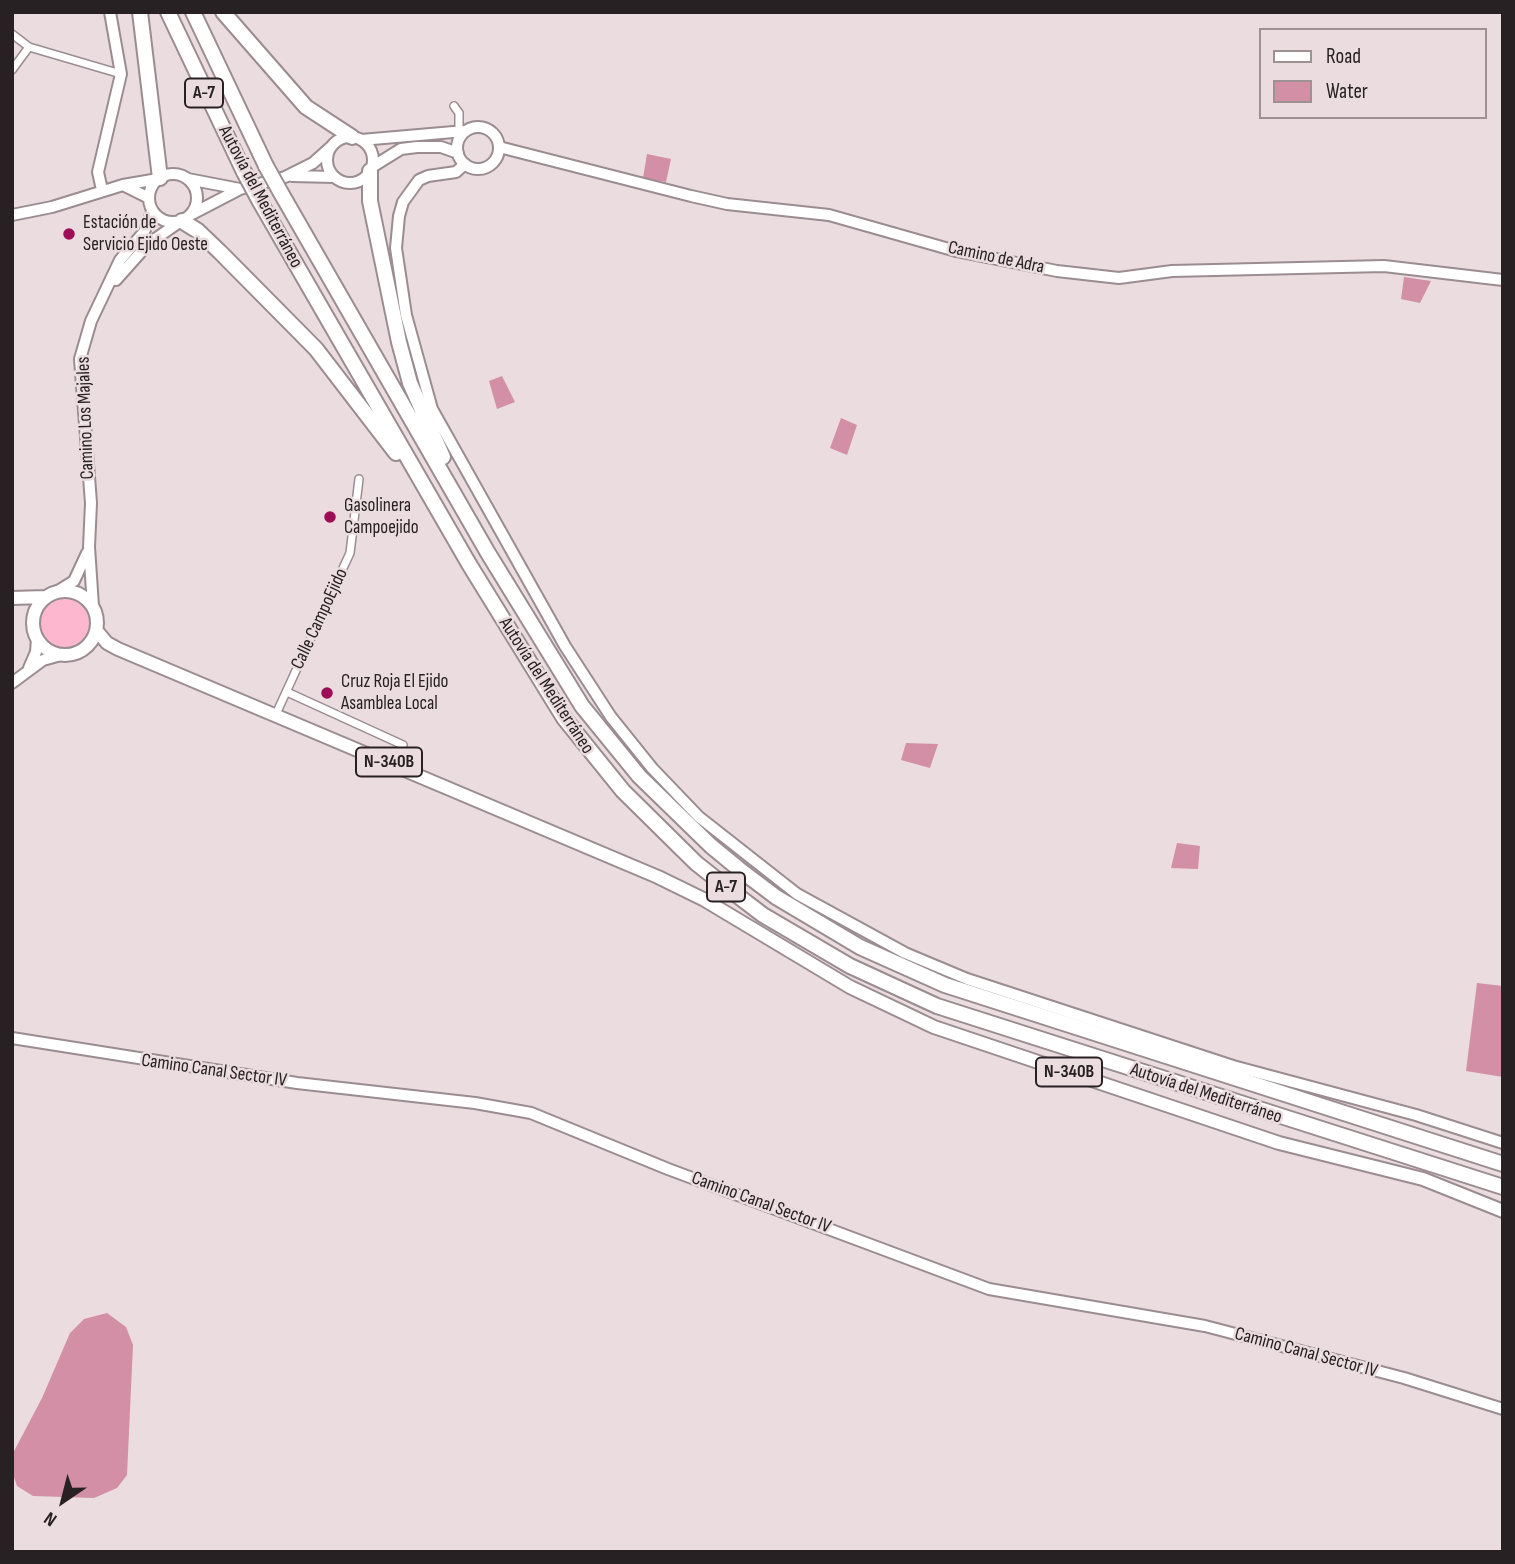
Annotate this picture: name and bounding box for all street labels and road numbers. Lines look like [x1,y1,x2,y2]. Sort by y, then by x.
road number: A-7 [185,78,223,108]
street label: Autovía del Mediterráneo [213,122,307,272]
street label: Camino de Adra [946,237,1046,279]
street label: Camino Los Majales [72,356,100,480]
street label: Calle CampoEjido [287,565,353,673]
street label: Autovía del Mediterráneo [493,614,599,758]
road number: N-340B [356,748,422,776]
road number: A-7 [707,872,745,902]
street label: Camino Canal Sector IV [140,1049,288,1093]
road number: N-340B [1036,1058,1102,1086]
street label: Autovía del Mediterráneo [1127,1059,1285,1129]
street label: Camino Canal Sector IV [688,1167,834,1239]
street label: Camino Canal Sector IV [1232,1323,1380,1383]

